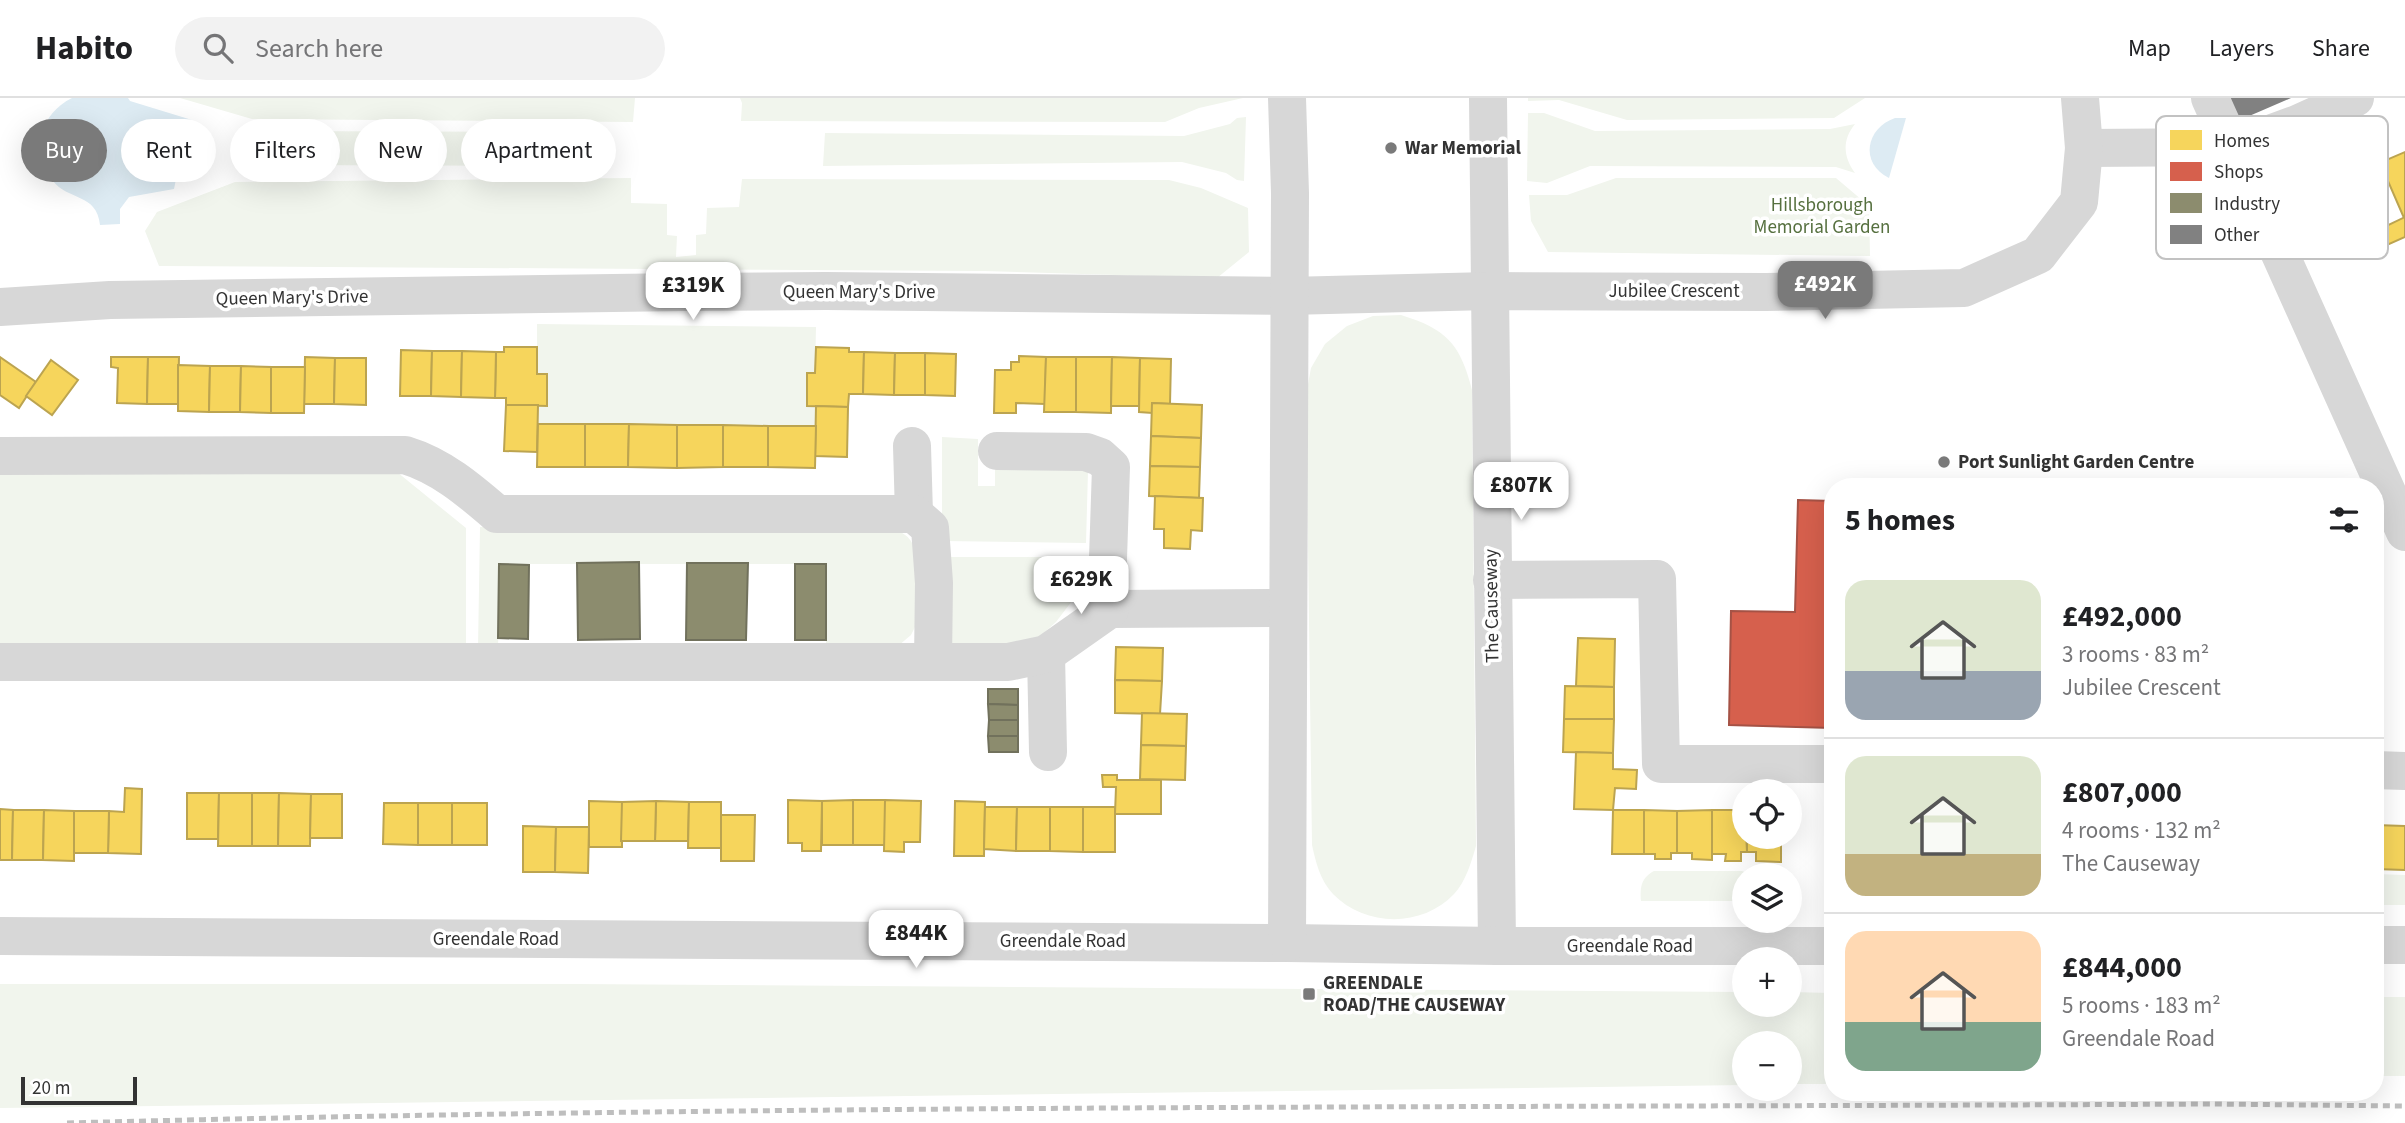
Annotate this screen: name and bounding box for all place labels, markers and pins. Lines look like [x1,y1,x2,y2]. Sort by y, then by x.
place label: War Memorial [1405,135,1522,162]
marker: War Memorial [1383,140,1399,156]
pin: £319K [644,262,742,322]
pin: £492K [1776,262,1874,321]
place label: Port Sunlight Garden Centre [1958,449,2194,476]
marker: Port Sunlight Garden Centre [1936,454,1952,470]
pin: £807K [1472,462,1570,522]
pin: £629K [1032,556,1130,616]
pin: £844K [867,910,965,970]
place label: GREENDALE ROAD/THE CAUSEWAY [1323,970,1506,1019]
marker: GREENDALE ROAD/THE CAUSEWAY [1301,986,1317,1002]

